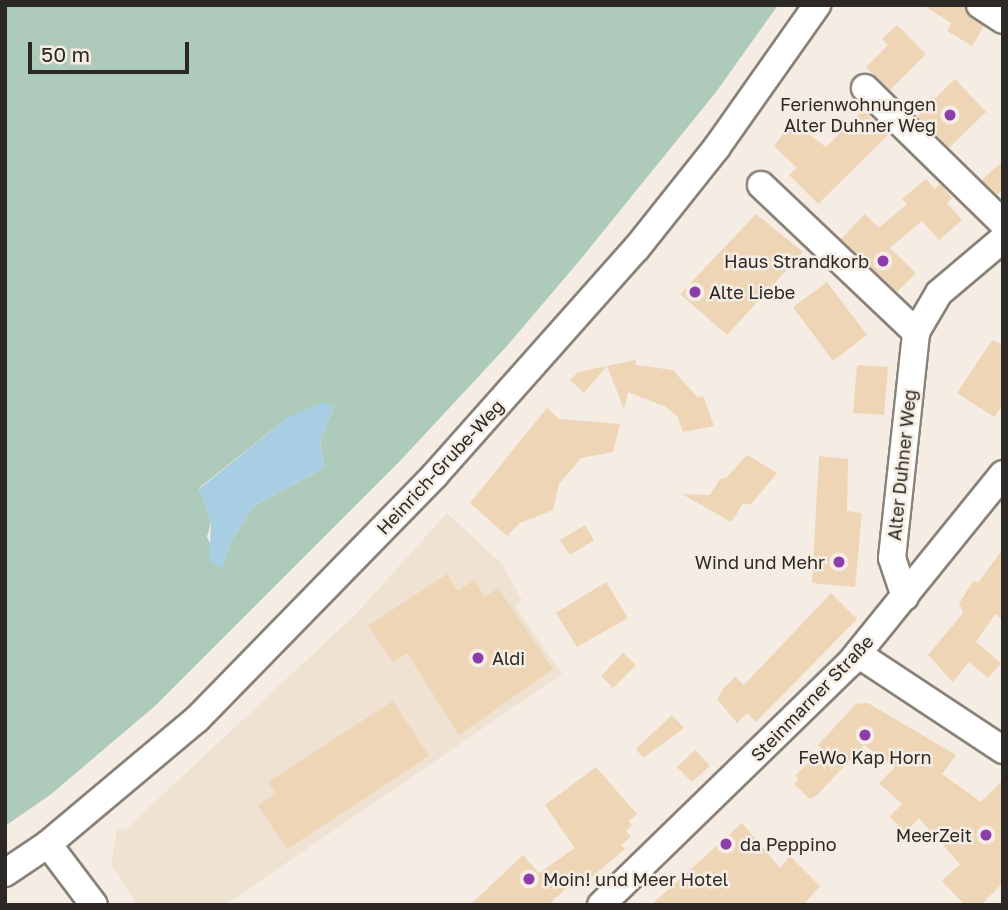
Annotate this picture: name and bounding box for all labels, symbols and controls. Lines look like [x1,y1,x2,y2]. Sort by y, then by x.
scale bar [32,28,192,72]
text: 50 m [41,41,90,67]
place label: Ferienwohnungen Alter Duhner Weg [780,94,936,136]
marker: Ferienwohnungen Alter Duhner Weg [942,107,958,123]
place label: Haus Strandkorb [724,250,869,272]
marker: Haus Strandkorb [875,253,891,269]
place label: Alte Liebe [709,281,795,303]
marker: Alte Liebe [687,284,703,300]
street label: Alter Duhner Weg [883,388,921,542]
street label: Heinrich-Grube-Weg [372,395,508,539]
place label: Wind und Mehr [695,551,825,573]
marker: Wind und Mehr [831,554,847,570]
street label: Steinmarner Straße [746,630,878,766]
place label: Aldi [492,647,525,669]
marker: Aldi [470,650,486,666]
marker: FeWo Kap Horn [857,727,873,743]
place label: FeWo Kap Horn [798,746,932,768]
place label: MeerZeit [896,824,972,846]
marker: MeerZeit [978,827,994,843]
place label: da Peppino [740,833,837,855]
marker: da Peppino [718,836,734,852]
place label: Moin! und Meer Hotel [543,868,728,890]
marker: Moin! und Meer Hotel [521,871,537,887]

